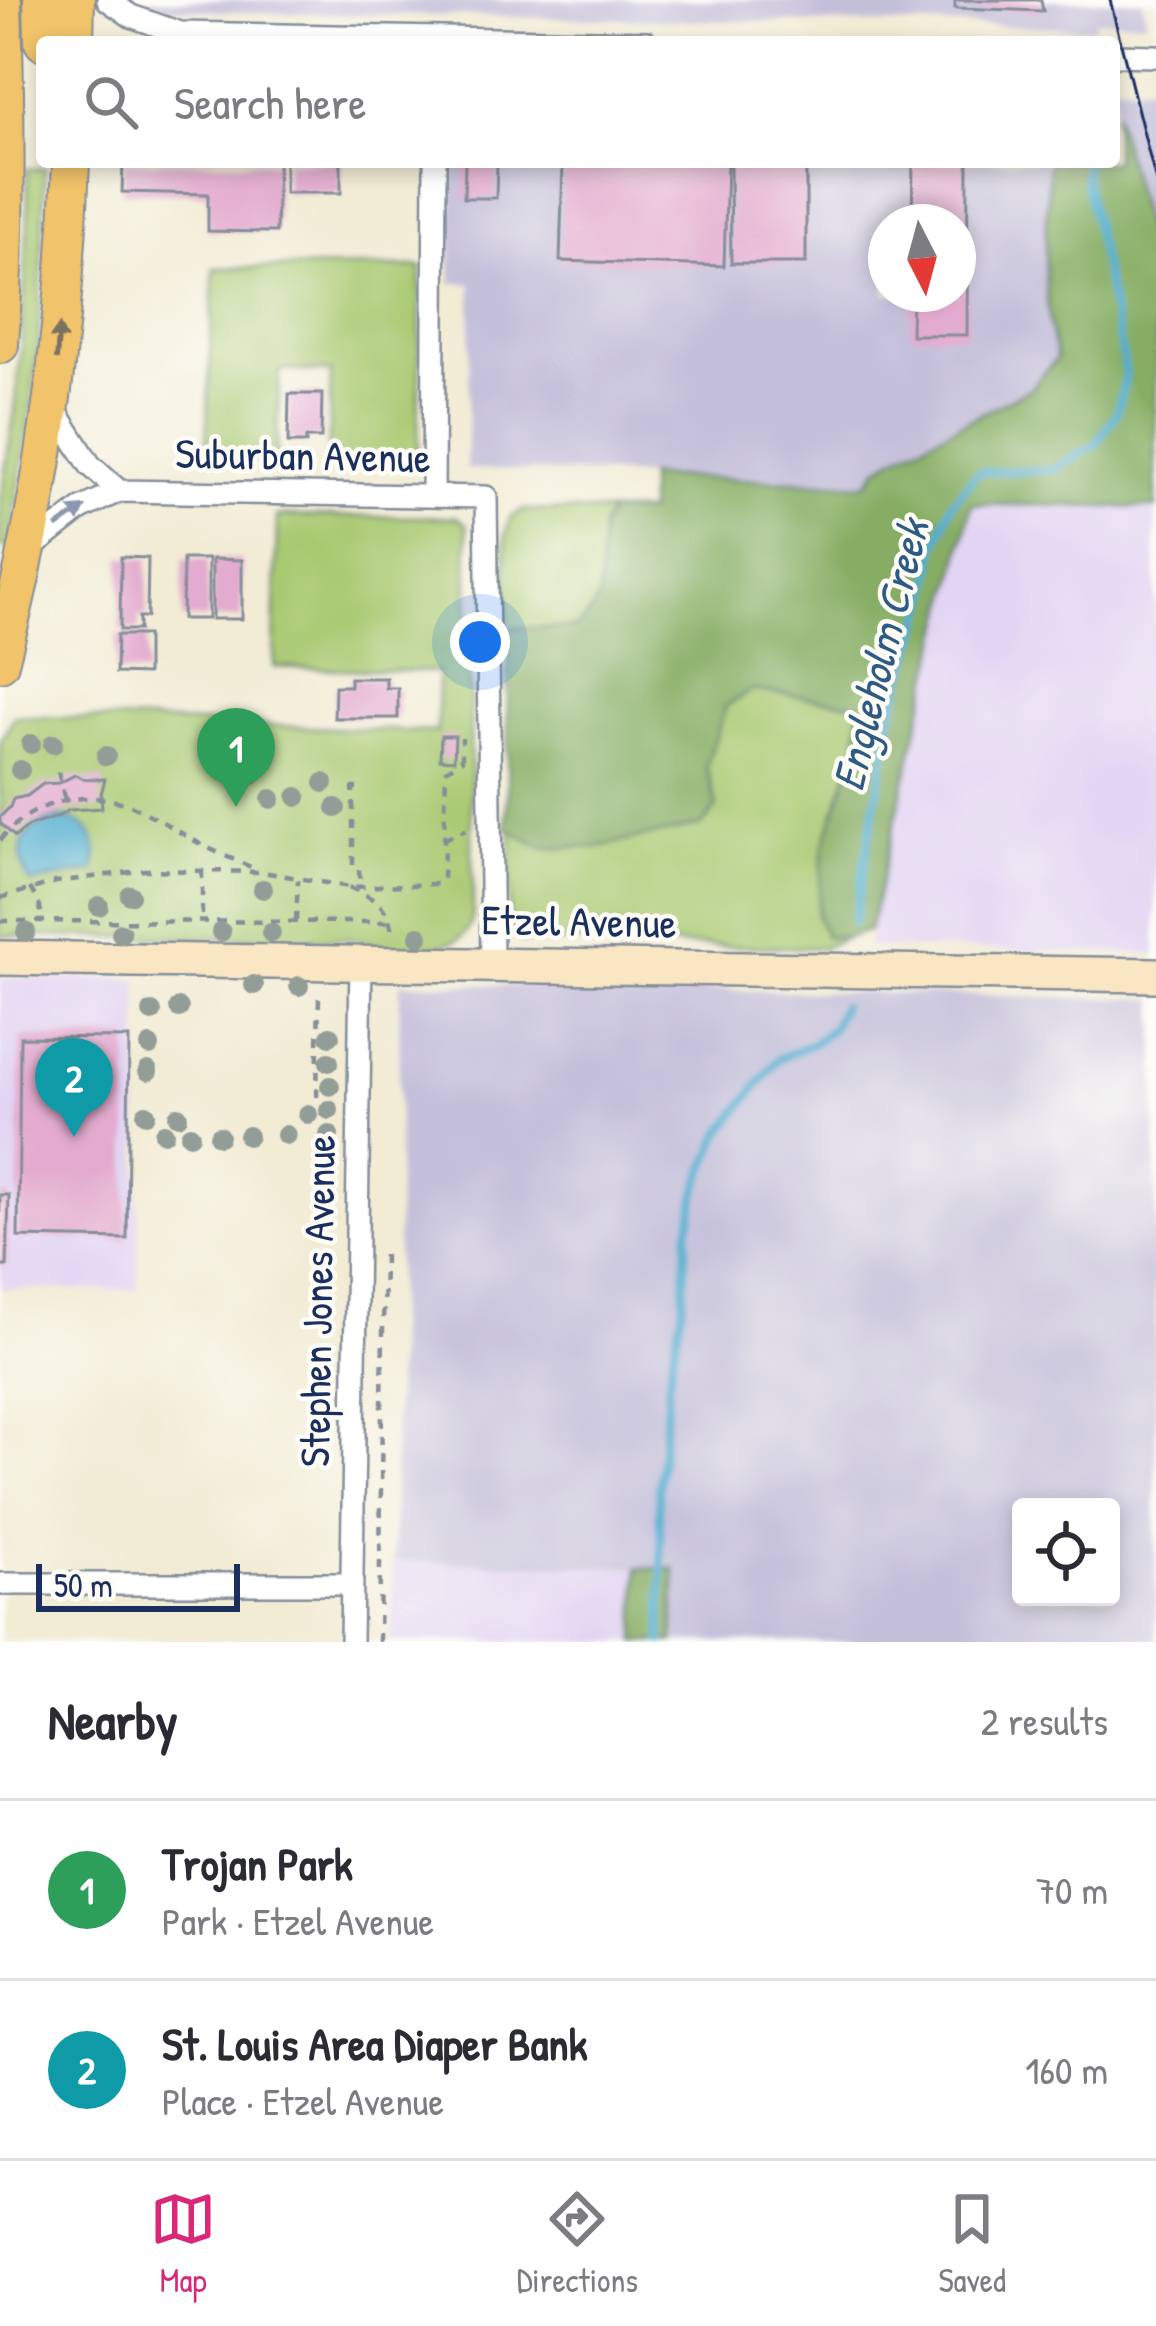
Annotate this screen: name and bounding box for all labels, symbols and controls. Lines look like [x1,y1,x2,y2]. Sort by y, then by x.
search box [36,36,1120,168]
icon: search [78,69,144,135]
text: Search here [174,72,366,133]
north arrow [868,204,976,312]
one-way arrow [49,322,68,360]
street label: Suburban Avenue [175,424,431,485]
one-way arrow [54,506,87,529]
water label: Engleholm Creek [816,510,944,797]
your location [450,612,510,672]
pin: 1 [197,708,275,807]
street label: Etzel Avenue [481,890,677,951]
pin: 2 [35,1038,113,1137]
street label: Stephen Jones Avenue [285,1135,348,1467]
map controls [1012,1498,1120,1606]
button: locate [1012,1498,1120,1606]
scale bar [36,1558,240,1611]
text: 50 m [54,1563,113,1607]
text: Nearby [48,1686,178,1755]
text: 2 results [981,1694,1108,1747]
text: Trojan Park [162,1833,353,1894]
text: 1 [80,1863,94,1916]
text: 70 m [1036,1863,1108,1916]
text: Park · Etzel Avenue [162,1894,434,1947]
text: St. Louis Area Diaper Bank [162,2013,587,2074]
text: 2 [78,2043,96,2096]
text: 160 m [1025,2043,1108,2096]
text: Place · Etzel Avenue [162,2074,444,2127]
tab: Map [150,2186,216,2302]
tab: Directions [517,2186,638,2302]
tab: Saved [938,2186,1006,2302]

